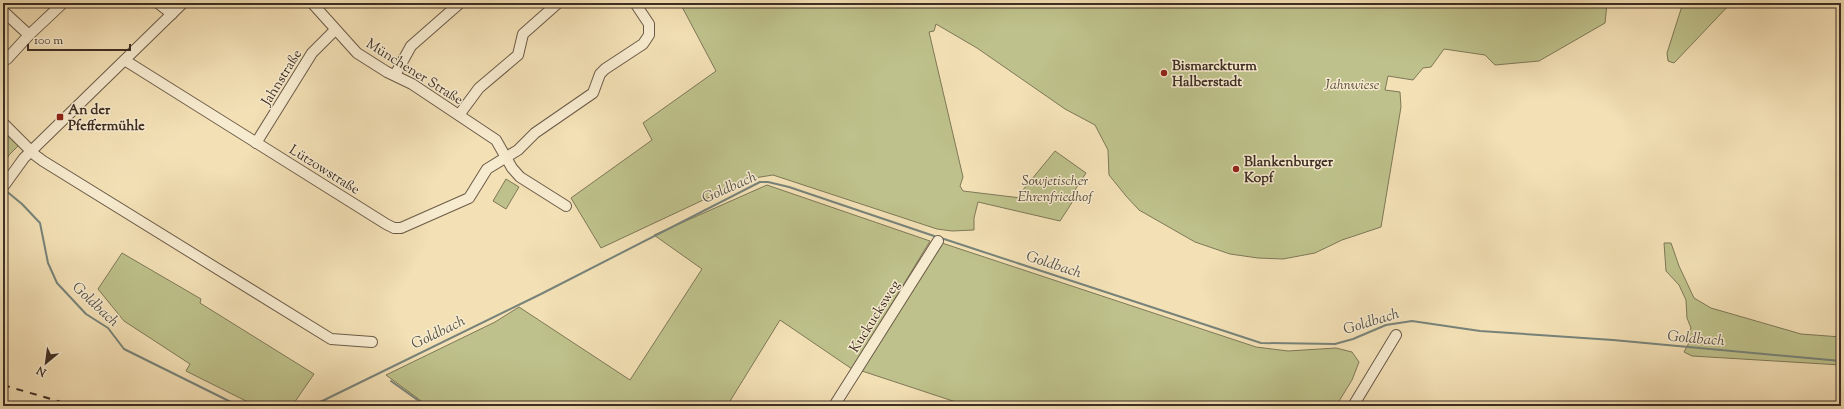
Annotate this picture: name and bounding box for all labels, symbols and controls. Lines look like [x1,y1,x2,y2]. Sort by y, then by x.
scale bar [28,26,130,52]
text: 100 m [34,32,63,50]
street label: Münchener Straße [361,35,466,111]
street label: Jahnstraße [257,46,308,111]
place label: Bismarckturm Halberstadt [1172,57,1257,93]
marker: Bismarckturm Halberstadt [1159,68,1169,78]
park label: Jahnwiese [1324,76,1380,96]
place label: An der Pfeffermühle [68,101,145,137]
marker: An der Pfeffermühle [55,112,65,122]
street label: Lützowstraße [285,141,363,200]
place label: Blankenburger Kopf [1244,153,1334,189]
marker: Blankenburger Kopf [1231,164,1241,174]
water label: Goldbach [699,167,761,210]
park label: Sowjetischer Ehrenfriedhof [1018,172,1094,208]
water label: Goldbach [1023,247,1085,285]
street label: Kuckucksweg [845,277,906,357]
water label: Goldbach [67,278,124,333]
water label: Goldbach [1341,304,1403,341]
water label: Goldbach [408,311,470,355]
water label: Goldbach [1666,327,1726,353]
north arrow [26,343,66,383]
text: N [34,362,50,380]

